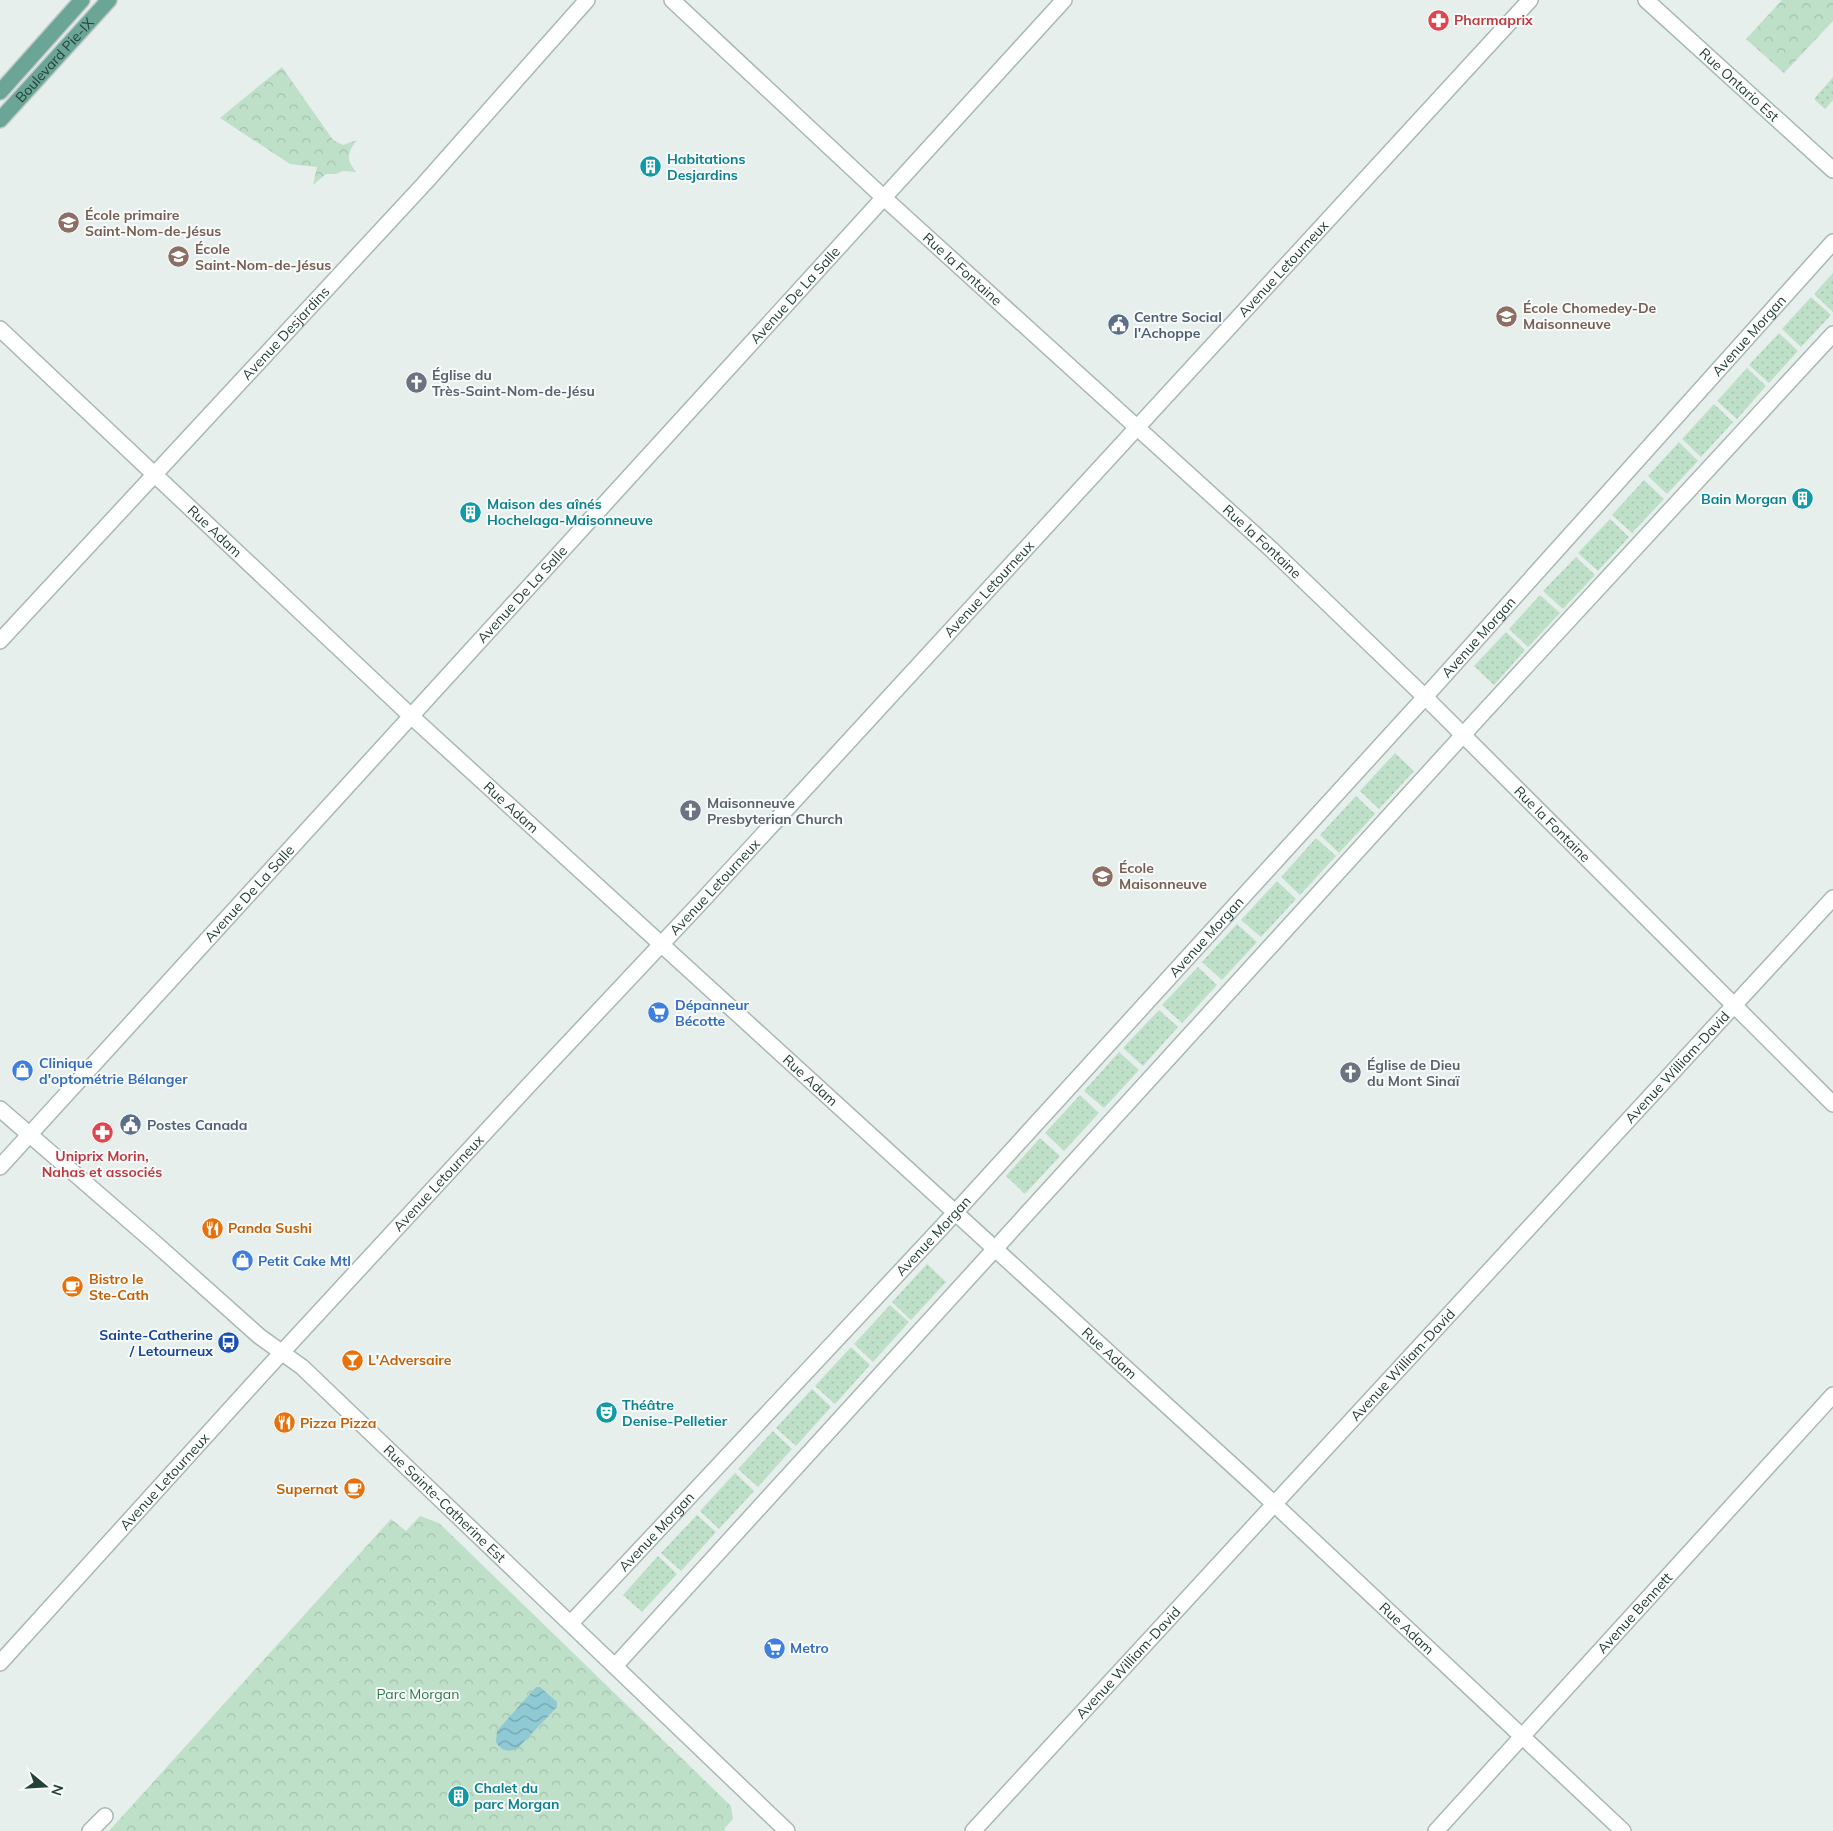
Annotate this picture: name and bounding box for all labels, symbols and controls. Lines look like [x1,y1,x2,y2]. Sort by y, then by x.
pharmacy icon: Pharmaprix [1426,8,1450,32]
place label: Pharmaprix [1454,11,1533,29]
street label: Boulevard Pie-IX [11,14,98,106]
street label: Rue Ontario Est [1696,44,1783,126]
place label: Habitations Desjardins [667,150,746,184]
building icon: Habitations Desjardins [639,155,663,179]
place label: École primaire Saint-Nom-de-Jésus [85,206,221,240]
school or university icon: École primaire Saint-Nom-de-Jésus [57,211,81,235]
street label: Avenue Letourneux [1234,216,1332,321]
street label: Rue la Fontaine [919,229,1006,310]
place label: École Saint-Nom-de-Jésus [195,240,331,274]
street label: Avenue De La Salle [746,243,844,347]
school or university icon: École Saint-Nom-de-Jésus [167,245,191,269]
street label: Avenue Desjardins [238,283,334,384]
street label: Avenue Morgan [1708,292,1790,380]
place label: École Chomedey-De Maisonneuve [1523,299,1657,333]
school or university icon: École Chomedey-De Maisonneuve [1495,304,1519,328]
place label: Centre Social l'Achoppe [1134,308,1222,342]
public building icon: Centre Social l'Achoppe [1106,313,1130,337]
place label: Église du Très-Saint-Nom-de-Jésu [432,366,595,400]
church icon: Église du Très-Saint-Nom-de-Jésu [404,371,428,395]
building icon: Bain Morgan [1791,487,1815,511]
place label: Bain Morgan [1701,490,1787,508]
place label: Maison des aînés Hochelaga-Maisonneuve [487,495,653,529]
building icon: Maison des aînés Hochelaga-Maisonneuve [459,500,483,524]
street label: Rue Adam [184,501,246,561]
street label: Rue la Fontaine [1219,501,1305,582]
street label: Avenue Letourneux [940,536,1038,641]
street label: Avenue De La Salle [473,542,571,647]
street label: Avenue Morgan [1438,593,1520,681]
street label: Rue Adam [480,778,542,837]
street label: Rue la Fontaine [1510,782,1594,866]
place label: Maisonneuve Presbyterian Church [707,794,843,828]
church icon: Maisonneuve Presbyterian Church [679,799,703,823]
street label: Avenue Letourneux [666,835,764,939]
street label: Avenue De La Salle [200,841,298,946]
place label: École Maisonneuve [1119,859,1207,893]
school or university icon: École Maisonneuve [1091,864,1115,888]
street label: Avenue Morgan [1165,893,1247,981]
place label: Dépanneur Bécotte [675,996,750,1030]
supermarket icon: Dépanneur Bécotte [647,1001,671,1025]
street label: Avenue William-David [1621,1007,1733,1127]
street label: Rue Adam [779,1051,842,1110]
place label: Clinique d'optométrie Bélanger [39,1054,188,1088]
place label: Église de Dieu du Mont Sinaï [1367,1056,1460,1090]
shop icon: Clinique d'optométrie Bélanger [11,1059,35,1083]
church icon: Église de Dieu du Mont Sinaï [1339,1061,1363,1085]
public building icon: Postes Canada [119,1113,143,1137]
place label: Postes Canada [147,1116,247,1134]
pharmacy icon: Uniprix Morin, Nahas et associés [90,1121,114,1145]
street label: Avenue Letourneux [389,1131,488,1235]
place label: Uniprix Morin, Nahas et associés [42,1147,162,1181]
street label: Avenue Morgan [892,1192,975,1280]
restaurant icon: Panda Sushi [200,1216,224,1240]
place label: Panda Sushi [228,1219,312,1237]
shop icon: Petit Cake Mtl [230,1249,254,1273]
place label: Petit Cake Mtl [258,1252,351,1270]
place label: Bistro le Ste-Cath [89,1270,149,1304]
cafe icon: Bistro le Ste-Cath [61,1275,85,1299]
street label: Avenue William-David [1347,1305,1459,1425]
street label: Rue Adam [1078,1324,1141,1383]
place label: Sainte-Catherine / Letourneux [99,1326,213,1360]
bus stop icon: Sainte-Catherine / Letourneux [217,1331,241,1355]
bar icon: L'Adversaire [340,1348,364,1372]
place label: L'Adversaire [368,1351,452,1369]
place label: Théâtre Denise-Pelletier [622,1396,728,1430]
theatre icon: Théâtre Denise-Pelletier [594,1401,618,1425]
restaurant icon: Pizza Pizza [272,1411,296,1435]
place label: Pizza Pizza [300,1414,376,1432]
street label: Avenue Letourneux [116,1429,214,1534]
street label: Rue Sainte-Catherine Est [380,1441,510,1566]
cafe icon: Supernat [342,1477,366,1501]
place label: Supernat [276,1480,339,1498]
street label: Avenue Morgan [615,1488,698,1575]
street label: Avenue Bennett [1593,1569,1676,1657]
street label: Rue Adam [1376,1598,1438,1658]
street label: Avenue William-David [1072,1603,1184,1722]
supermarket icon: Metro [762,1636,786,1660]
place label: Metro [790,1639,829,1657]
park label: Parc Morgan [377,1685,459,1703]
north arrow [20,1761,70,1811]
place label: Chalet du parc Morgan [474,1779,559,1813]
text: N [47,1782,68,1798]
building icon: Chalet du parc Morgan [446,1784,470,1808]

